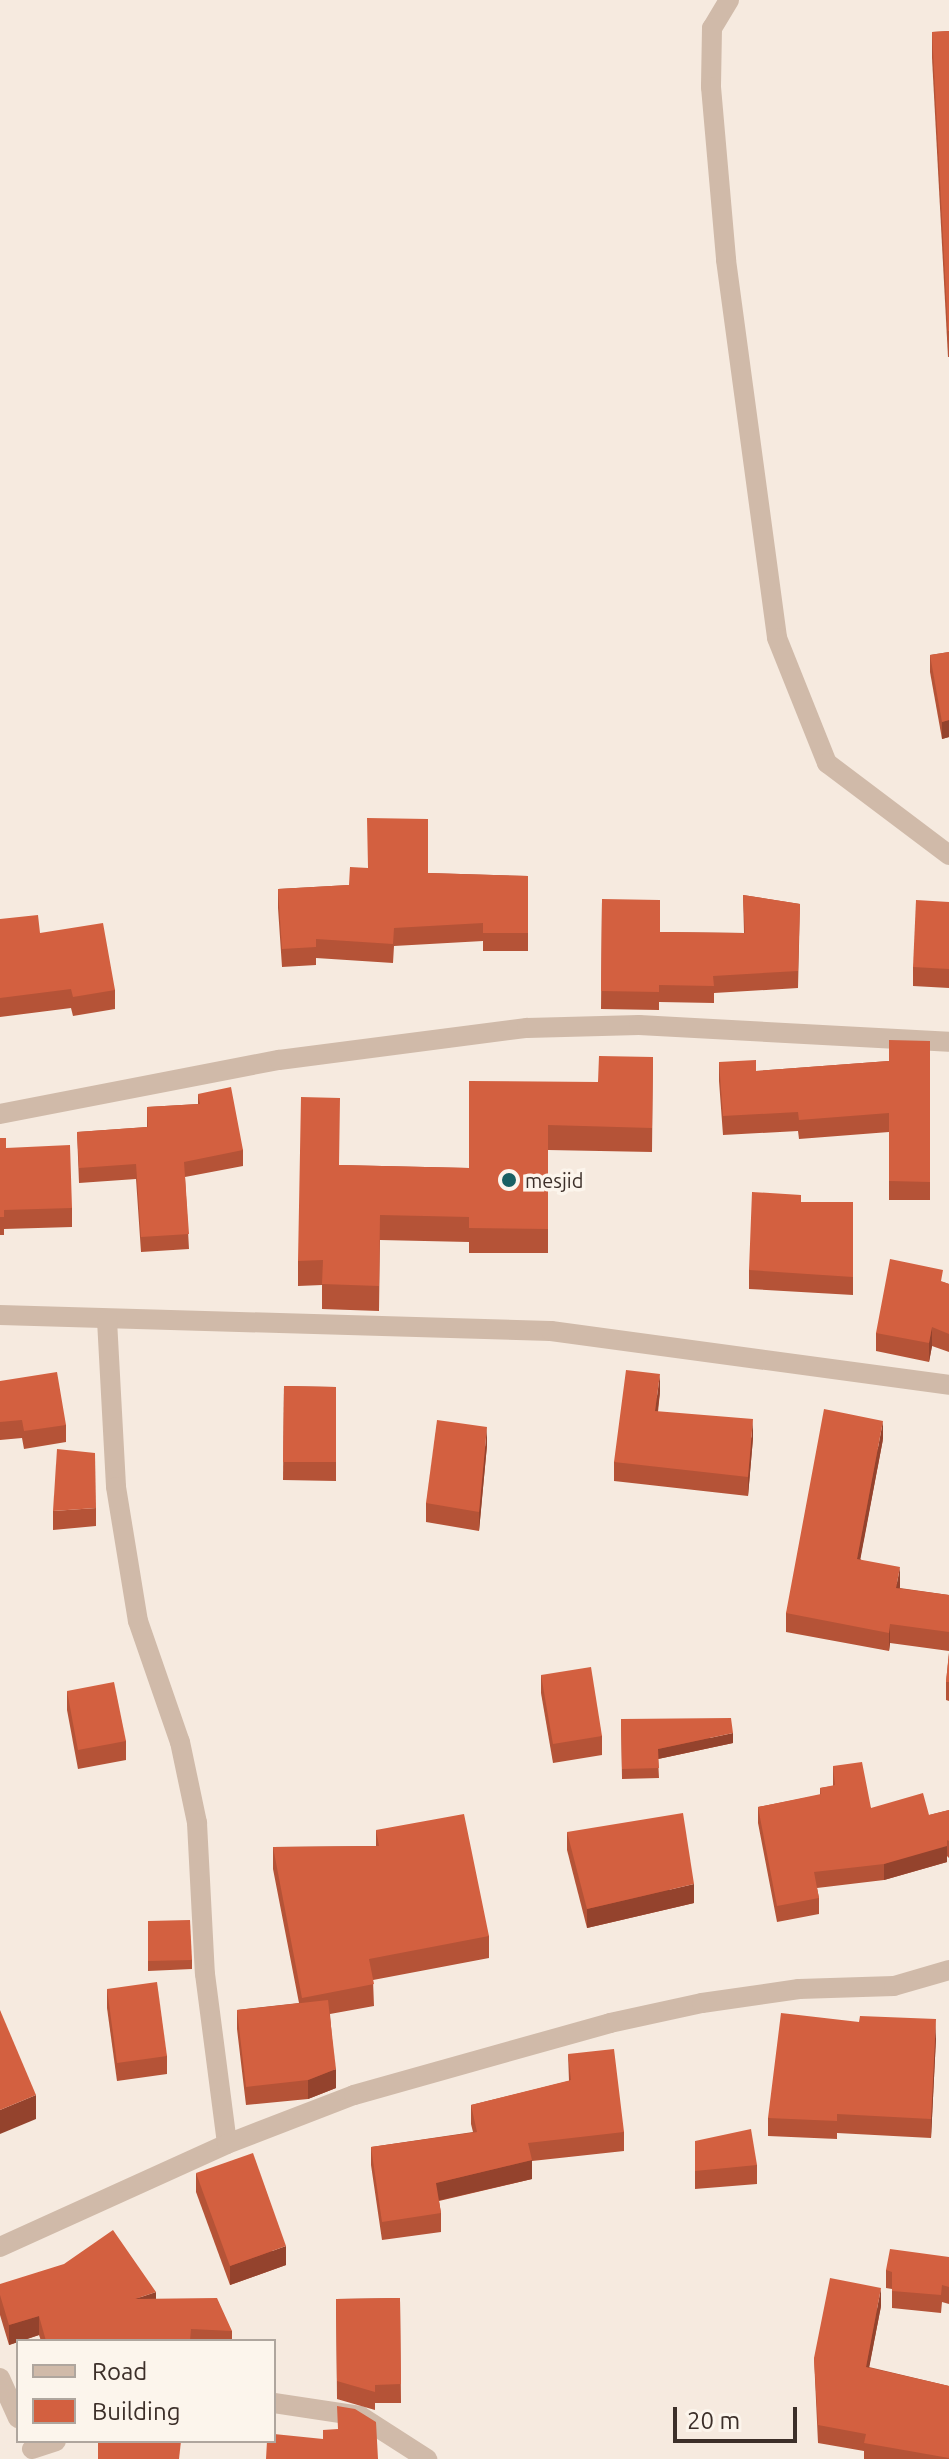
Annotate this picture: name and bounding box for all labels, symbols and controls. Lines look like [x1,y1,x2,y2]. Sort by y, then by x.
place label: mesjid [525,1168,583,1192]
marker: mesjid [500,1171,518,1189]
legend [16,2339,276,2443]
text: Road [92,2358,147,2385]
scale bar [677,2391,801,2441]
text: Building [92,2398,180,2425]
text: 20 m [687,2407,740,2434]

